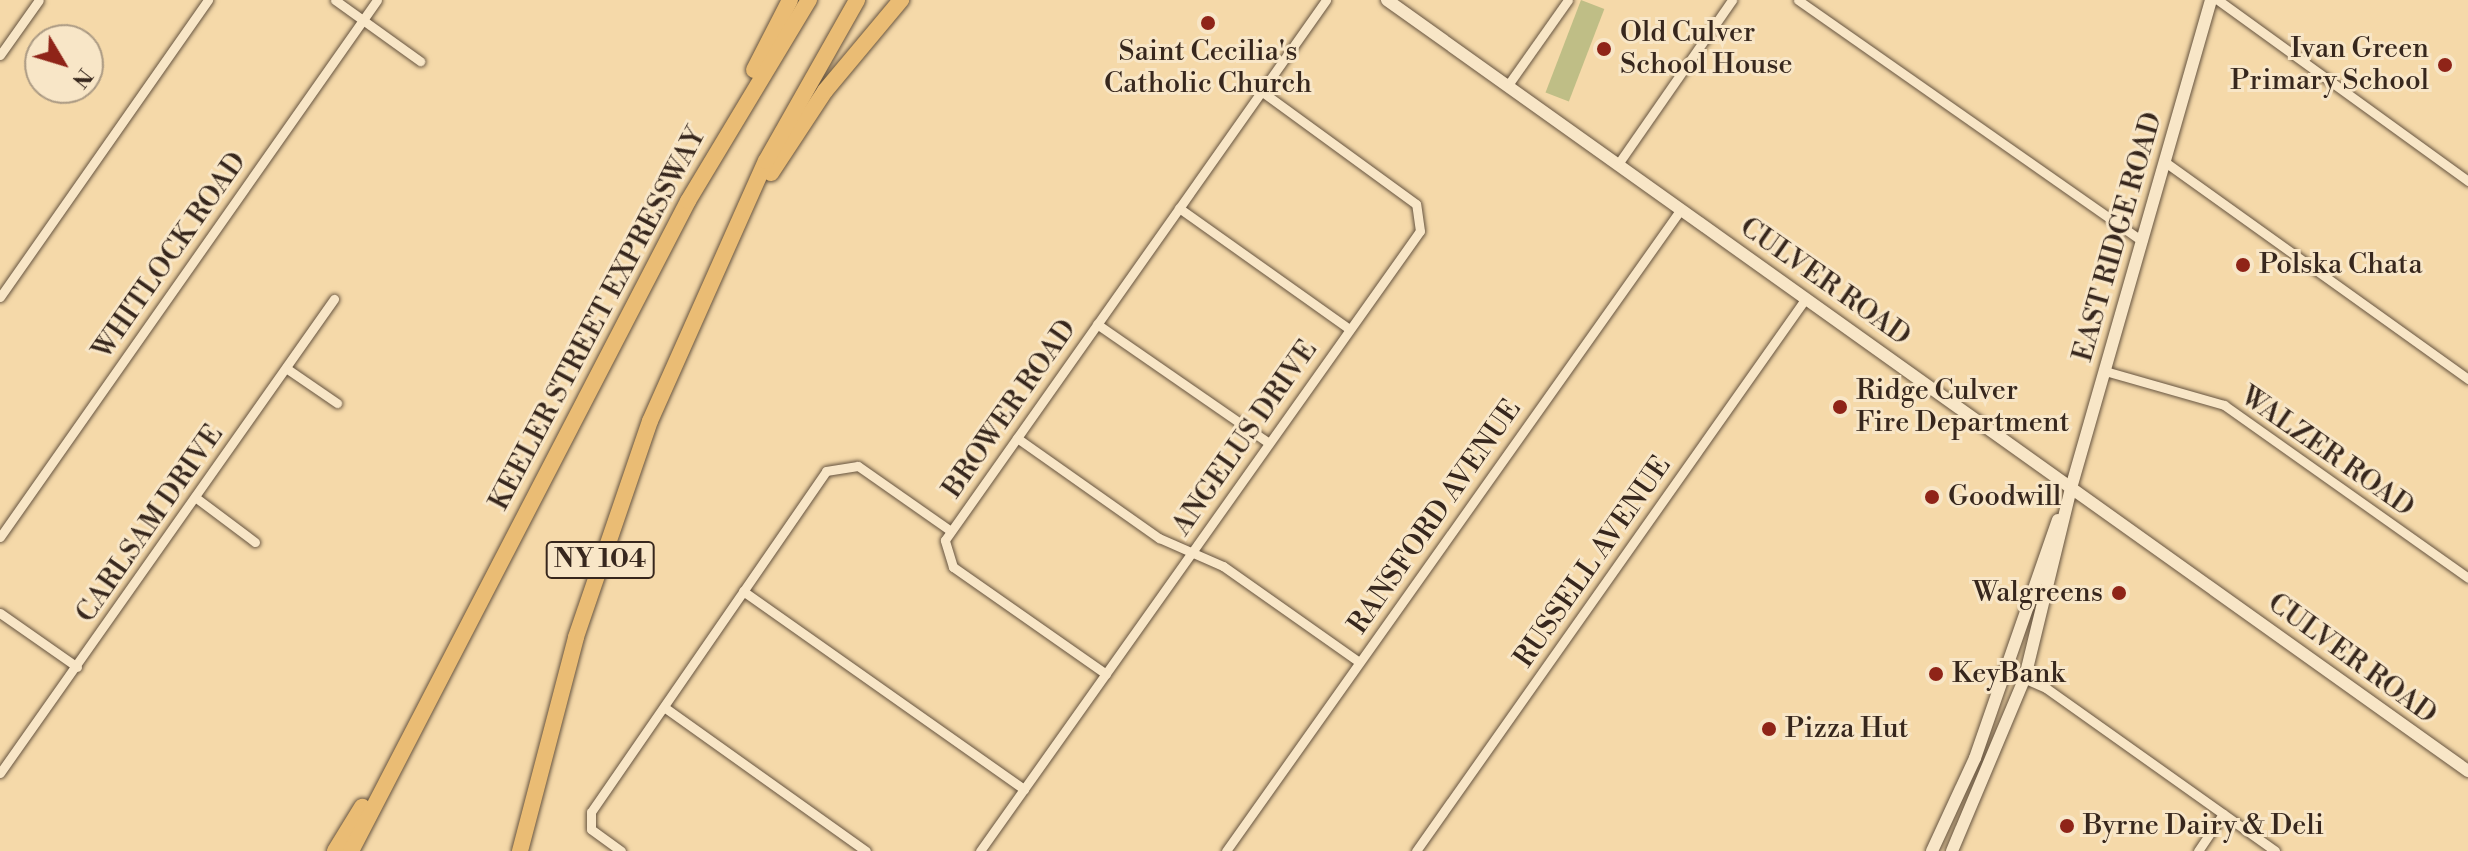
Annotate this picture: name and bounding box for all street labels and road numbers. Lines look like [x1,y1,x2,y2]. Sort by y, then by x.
street label: EAST RIDGE ROAD [2066,108,2170,366]
street label: KEELER STREET EXPRESSWAY [483,122,713,516]
street label: WHITLOCK ROAD [86,146,254,366]
street label: CULVER ROAD [1733,211,1917,353]
street label: BROWER ROAD [936,313,1084,505]
street label: ANGELUS DRIVE [1165,334,1325,542]
street label: WALZER ROAD [2234,380,2420,524]
street label: RANSFORD AVENUE [1341,393,1529,641]
street label: CARLSAM DRIVE [69,419,231,629]
street label: RUSSELL AVENUE [1508,450,1678,674]
road number: NY 104 [544,538,656,582]
street label: CULVER ROAD [2261,586,2443,732]

